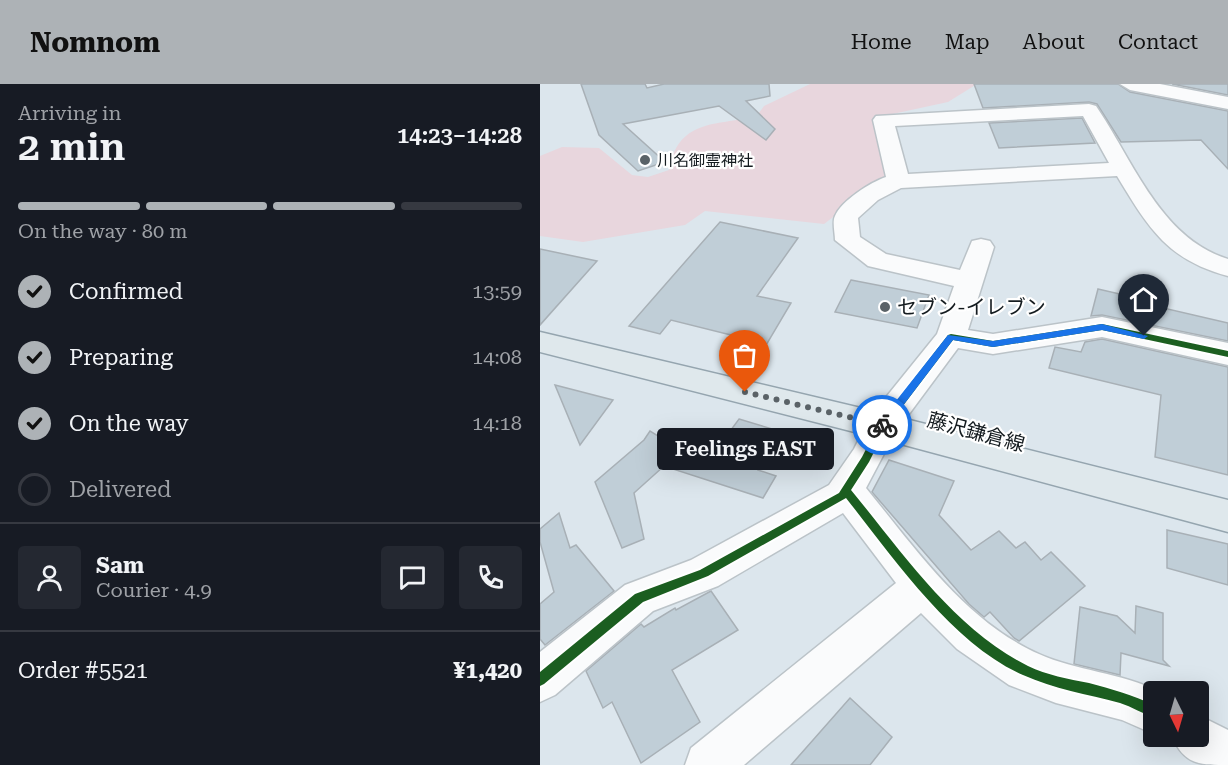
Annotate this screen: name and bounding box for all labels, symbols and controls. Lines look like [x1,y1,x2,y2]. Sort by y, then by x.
text: Nomnom [30,26,160,59]
text: Home [851,30,912,54]
text: Map [945,30,990,54]
text: About [1023,30,1085,54]
text: Contact [1118,30,1198,54]
text: Arriving in [18,101,121,125]
text: 14:23–14:28 [397,123,522,148]
text: 2 min [18,124,125,170]
place label: 川名御霊神社 [657,151,753,170]
marker: 川名御霊神社 [638,153,652,167]
text: On the way · 80 m [18,219,188,243]
pin [1118,274,1169,336]
icon: check [18,275,51,308]
text: Confirmed [69,279,183,304]
text: 13:59 [472,279,522,303]
icon: home [1127,283,1160,316]
place label: セブン-イレブン [897,295,1046,319]
marker: セブン-イレブン [878,300,892,314]
pin [719,330,770,392]
icon: bag [728,339,761,372]
icon: check [18,341,51,374]
text: Preparing [69,345,173,370]
text: 14:08 [472,345,522,369]
courier [852,395,912,455]
icon: check [18,407,51,440]
street label: 藤沢鎌倉線 [925,407,1027,457]
icon: bike [866,409,899,442]
text: On the way [69,411,189,436]
text: 14:18 [472,411,522,435]
callout: Feelings EAST [656,428,834,470]
text: Feelings EAST [675,437,816,461]
text: Delivered [69,477,171,502]
button: person [18,546,81,609]
button: chat [381,546,444,609]
button: phone [459,546,522,609]
text: Sam [96,553,144,578]
text: Courier · 4.9 [96,578,212,602]
text: Order #5521 [18,658,148,683]
text: ¥1,420 [453,658,522,683]
north arrow [1143,681,1209,747]
map controls [1143,681,1209,747]

